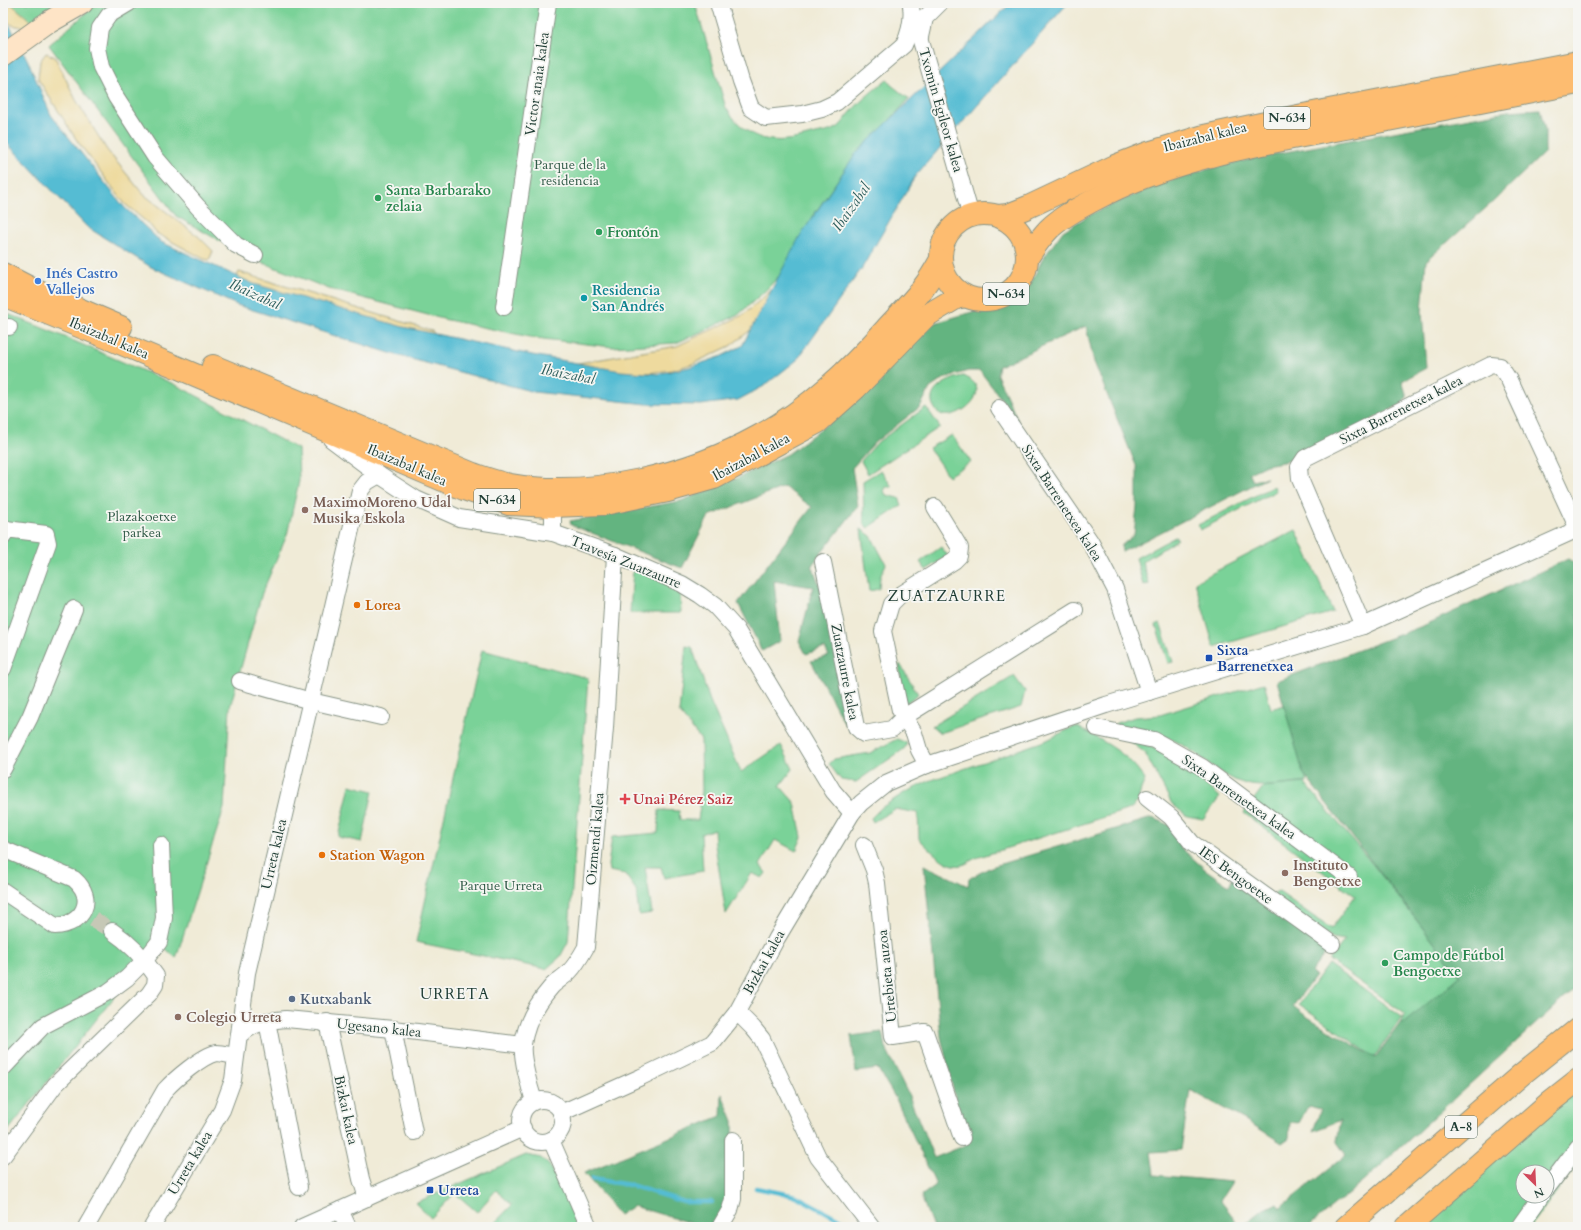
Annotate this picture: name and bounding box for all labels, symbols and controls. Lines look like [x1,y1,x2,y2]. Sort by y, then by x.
street label: Victor anaia kalea [520,31,554,137]
street label: Txomin Egileor kalea [914,46,968,174]
road number: N-634 [1264,107,1310,129]
street label: Ibaizabal kalea [1161,118,1249,156]
park label: Parque de la residencia [534,155,606,190]
water label: Ibaizabal [827,178,875,235]
place label: Santa Barbarako zelaia [386,181,491,216]
marker: Santa Barbarako zelaia [373,193,383,203]
place label: Frontón [607,223,659,242]
marker: Frontón [594,227,604,237]
place label: Inés Castro Vallejos [46,264,118,299]
water label: Ibaizabal [226,274,285,315]
marker: Inés Castro Vallejos [33,276,43,286]
place label: Residencia San Andrés [592,281,664,316]
road number: N-634 [983,283,1029,305]
marker: Residencia San Andrés [579,293,589,303]
street label: Ibaizabal kalea [66,313,152,363]
water label: Ibaizabal [539,359,598,389]
street label: Sixta Barrenetxea kalea [1336,371,1466,449]
street label: Ibaizabal kalea [709,429,793,485]
street label: Ibaizabal kalea [364,440,450,490]
street label: Sixta Barrenetxea kalea [1017,441,1107,565]
road number: N-634 [474,489,520,511]
place label: MaximoMoreno Udal Musika Eskola [313,493,451,528]
marker: MaximoMoreno Udal Musika Eskola [300,505,310,515]
park label: Plazakoetxe parkea [107,507,177,542]
street label: Travesía Zuatzaurre [568,531,684,593]
district label: ZUATZAURRE [888,586,1006,606]
place label: Lorea [365,596,401,615]
marker: Lorea [352,600,362,610]
street label: Zuatzaurre kalea [826,622,864,722]
place label: Sixta Barrenetxea [1217,641,1294,676]
marker: Sixta Barrenetxea [1204,653,1214,663]
street label: Sixta Barrenetxea kalea [1178,750,1300,844]
place label: Unai Pérez Saiz [633,790,733,809]
street label: Oizmendi kalea [581,792,609,886]
marker: Unai Pérez Saiz [620,794,630,804]
street label: Urreta kalea [257,817,291,891]
street label: IES Bengoetxe [1195,842,1277,908]
place label: Station Wagon [330,846,425,865]
marker: Station Wagon [317,850,327,860]
place label: Instituto Bengoetxe [1293,856,1361,891]
marker: Instituto Bengoetxe [1280,868,1290,878]
park label: Parque Urreta [459,876,543,895]
street label: Bizkai kalea [739,927,789,997]
street label: Urtebieta auzoa [873,929,901,1023]
place label: Campo de Fútbol Bengoetxe [1393,946,1504,981]
marker: Campo de Fútbol Bengoetxe [1380,958,1390,968]
district label: URRETA [420,984,490,1004]
place label: Kutxabank [300,990,372,1009]
marker: Kutxabank [287,994,297,1004]
place label: Colegio Urreta [186,1008,282,1027]
marker: Colegio Urreta [173,1012,183,1022]
street label: Ugesano kalea [336,1014,422,1042]
street label: Bizkai kalea [329,1074,363,1146]
road number: A-8 [1445,1116,1477,1138]
street label: Urreta kalea [163,1127,217,1199]
north arrow [1515,1164,1555,1204]
place label: Urreta [438,1181,479,1200]
text: N [1531,1184,1546,1202]
marker: Urreta [425,1185,435,1195]

